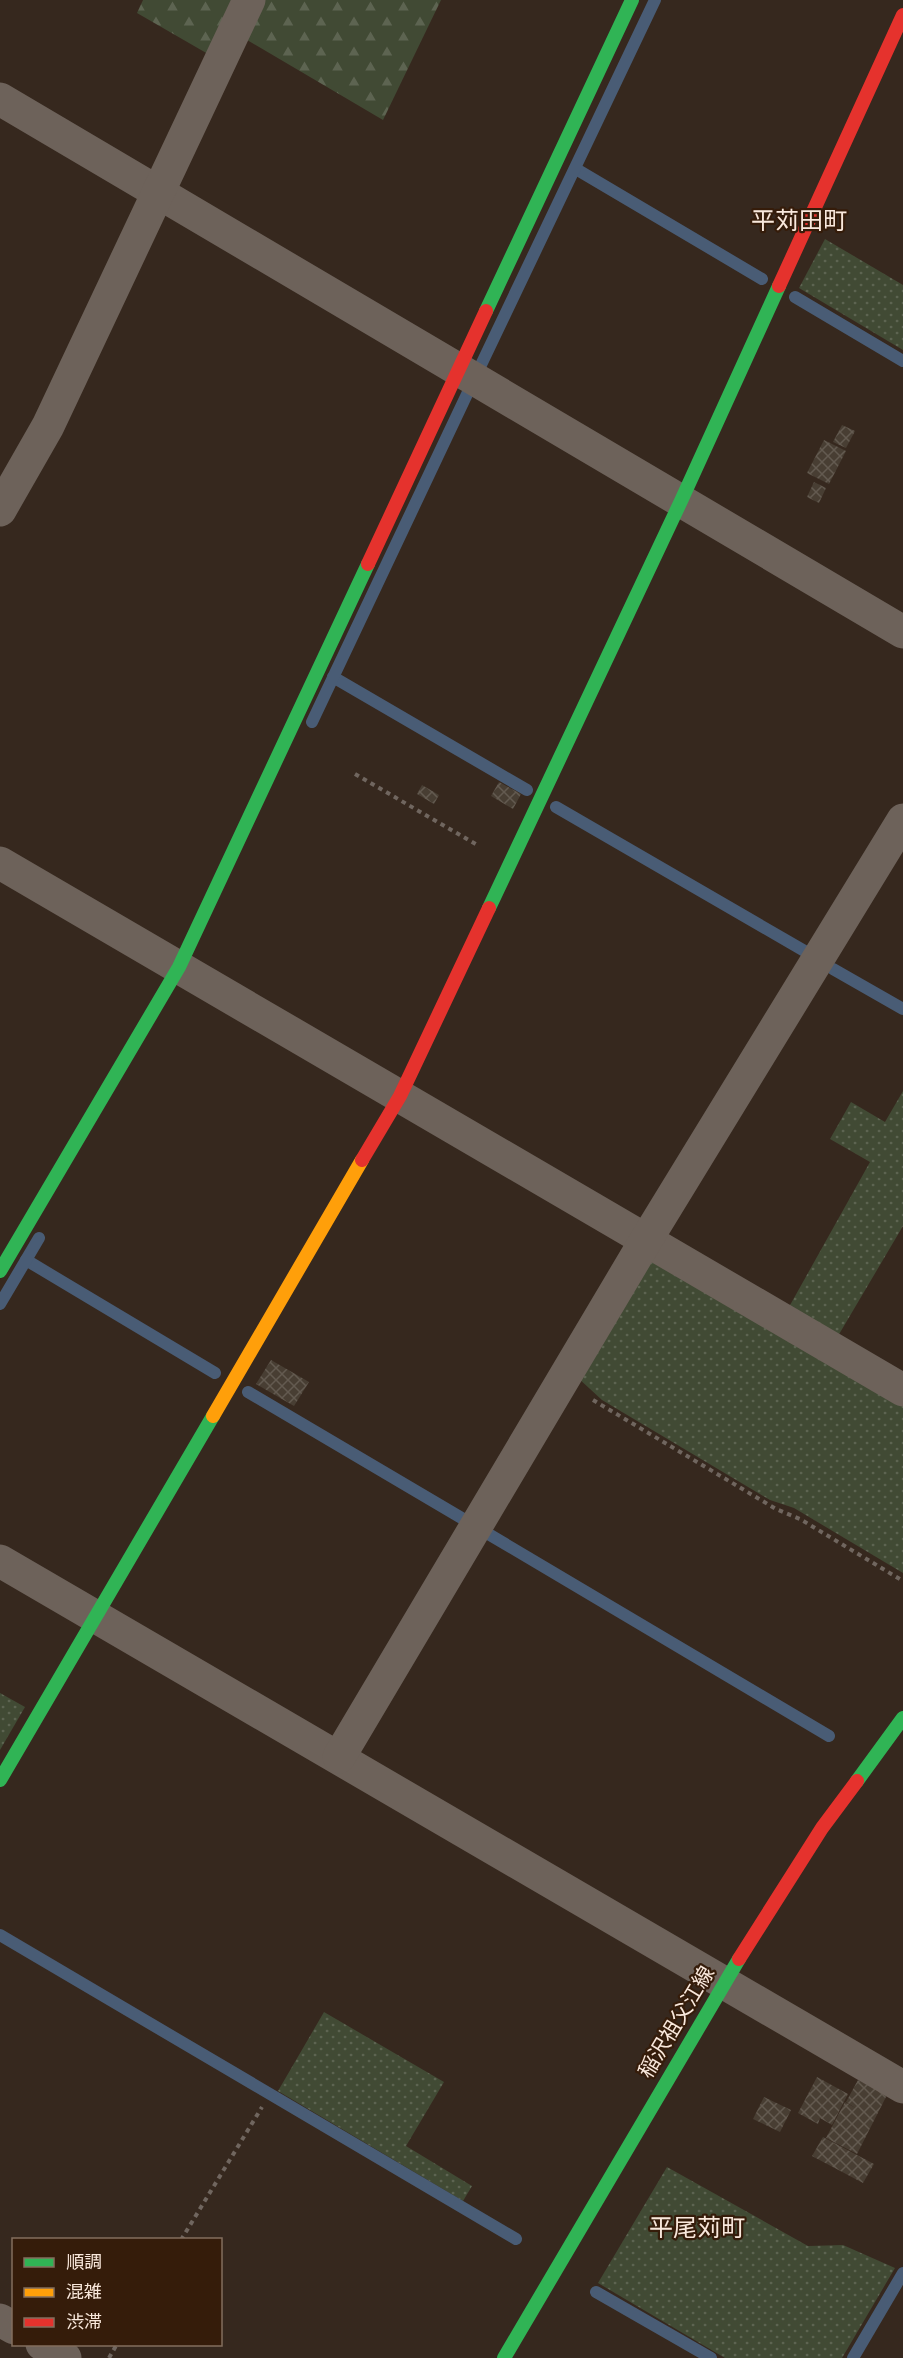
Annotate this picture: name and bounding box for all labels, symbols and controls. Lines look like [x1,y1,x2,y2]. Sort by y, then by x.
district label: 平苅田町 [751,207,847,235]
street label: 稲沢祖父江線 [633,1962,719,2082]
district label: 平尾苅町 [649,2214,745,2242]
legend [12,2238,222,2346]
text: 順調 [66,2251,102,2273]
text: 混雑 [66,2281,102,2303]
text: 渋滞 [66,2311,102,2333]

